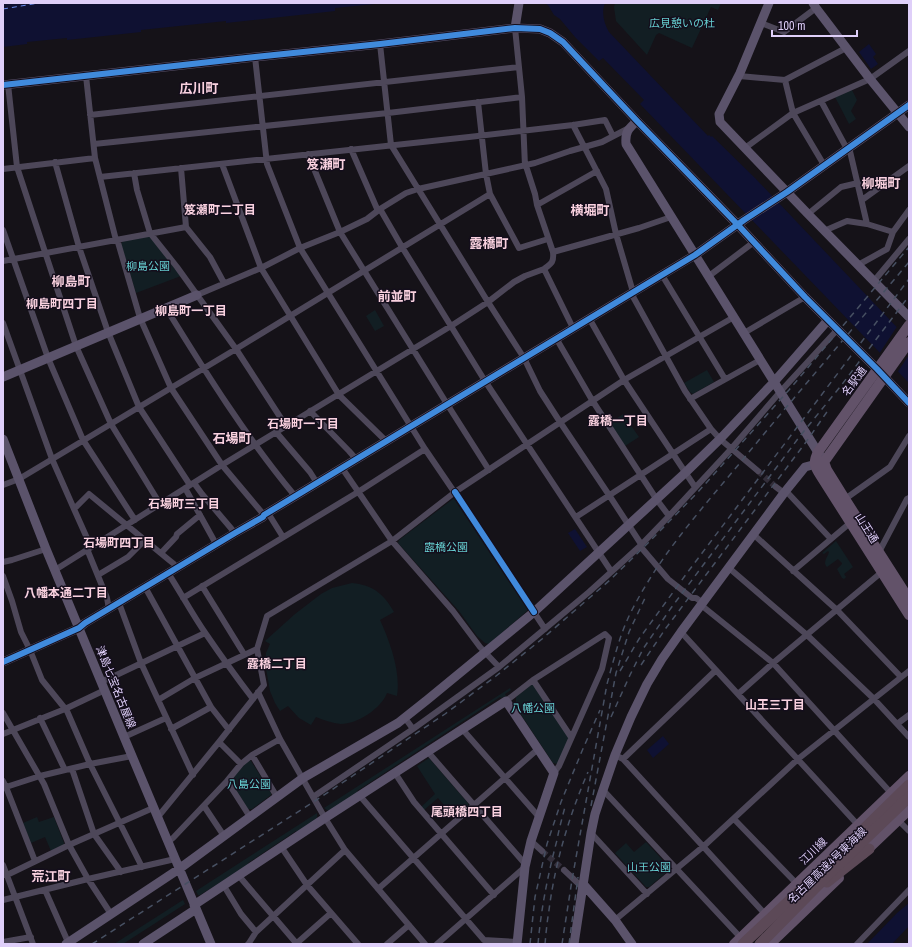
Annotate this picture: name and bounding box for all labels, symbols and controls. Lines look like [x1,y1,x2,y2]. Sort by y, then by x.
scale bar [772,12,857,38]
park label: 広見憩いの杜 [649,16,715,30]
text: 100 m [778,18,805,34]
district label: 広川町 [179,80,219,97]
district label: 笈瀬町 [306,156,346,173]
district label: 柳堀町 [861,175,901,192]
district label: 笈瀬町二丁目 [184,202,256,218]
district label: 横堀町 [570,202,610,219]
district label: 露橋町 [469,235,509,252]
park label: 柳島公園 [126,259,170,273]
district label: 柳島町 [51,273,91,290]
district label: 前並町 [377,288,417,305]
district label: 柳島町四丁目 [26,296,98,312]
district label: 柳島町一丁目 [155,303,227,319]
street label: 名駅通 [839,364,869,398]
district label: 露橋一丁目 [588,413,648,429]
district label: 石場町一丁目 [267,416,339,432]
district label: 石場町 [212,430,252,447]
district label: 石場町三丁目 [148,496,220,512]
street label: 山王通 [852,510,882,546]
district label: 石場町四丁目 [83,535,155,551]
park label: 露橋公園 [424,540,468,554]
district label: 八幡本通二丁目 [24,585,108,601]
street label: 津島七宝名古屋線 [93,644,139,730]
district label: 露橋二丁目 [247,656,307,672]
district label: 山王三丁目 [745,697,805,713]
park label: 八幡公園 [511,701,555,715]
park label: 八島公園 [227,777,271,791]
district label: 尾頭橋四丁目 [431,804,503,820]
street label: 名古屋高速4号東海線 [785,824,869,906]
street label: 江川線 [796,835,830,867]
park label: 山王公園 [627,860,671,874]
district label: 荒江町 [31,868,71,885]

